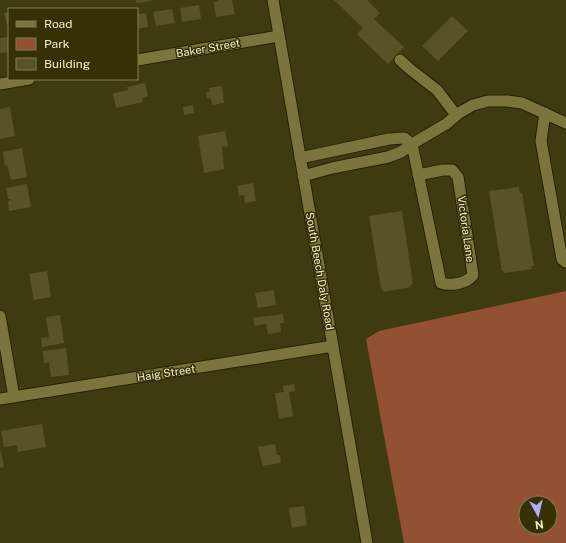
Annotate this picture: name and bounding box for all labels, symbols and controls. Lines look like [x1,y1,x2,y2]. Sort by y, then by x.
legend [8,8,138,80]
text: Road [44,17,72,31]
street label: Baker Street [175,36,241,60]
text: Park [44,37,70,51]
text: Building [44,57,90,71]
street label: Victoria Lane [455,195,477,263]
street label: South Beech Daly Road [304,211,336,331]
street label: Haig Street [136,362,196,384]
north arrow [518,495,558,535]
text: N [534,518,544,531]

